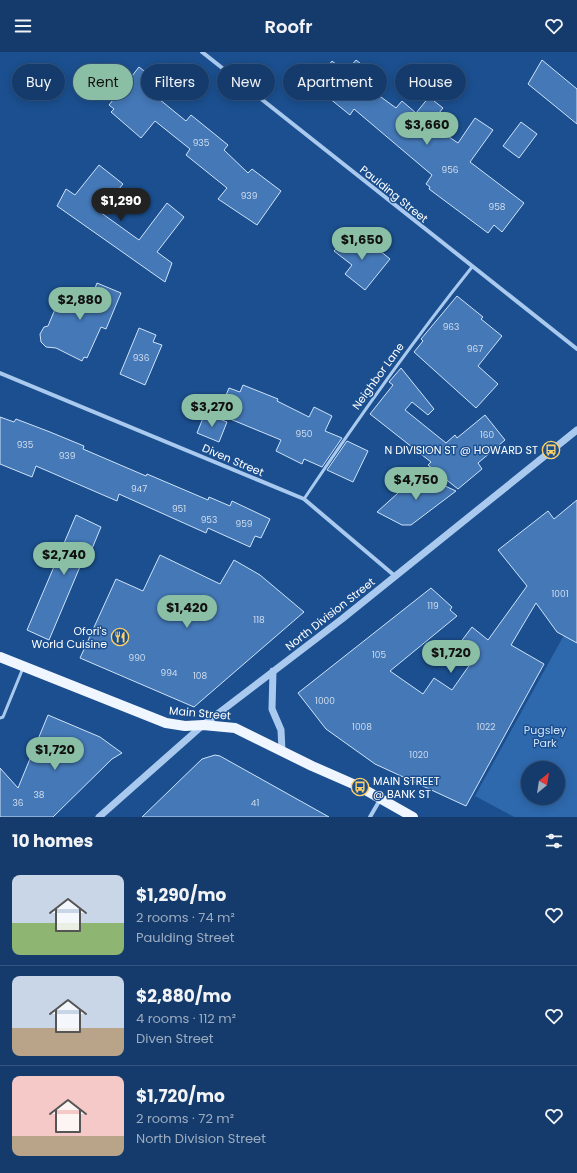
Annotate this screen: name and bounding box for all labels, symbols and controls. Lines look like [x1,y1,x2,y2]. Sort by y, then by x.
text: Roofr [265,14,313,39]
icon: menu [12,15,34,37]
icon: heart [543,15,565,37]
chip: Buy [12,64,65,100]
chip: Rent [73,64,133,100]
chip: Filters [141,64,209,100]
chip: New [217,64,275,100]
chip: Apartment [283,64,387,100]
chip: House [395,64,466,100]
pin: $3,660 [394,112,460,146]
text: $3,660 [404,115,450,134]
house number: 935 [193,137,210,149]
street label: Paulding Street [357,162,431,226]
house number: 956 [441,164,459,176]
pin: $1,290 [88,188,154,222]
house number: 939 [241,190,258,202]
text: $1,290 [100,191,142,210]
house number: 958 [488,201,506,213]
pin: $1,650 [329,227,395,261]
text: $1,650 [341,230,383,249]
pin: $2,880 [47,287,113,321]
text: $2,880 [57,290,103,309]
house number: 963 [443,321,459,333]
street label: Neighbor Lane [348,339,408,413]
house number: 967 [467,343,483,355]
house number: 936 [133,352,150,364]
pin: $3,270 [179,394,245,428]
text: $3,270 [190,397,234,416]
house number: 950 [296,428,313,440]
house number: 160 [480,429,494,441]
house number: 935 [17,439,34,451]
street label: Diven Street [200,440,266,480]
bus stop icon: N DIVISION ST @ HOWARD ST [541,440,561,460]
place label: N DIVISION ST @ HOWARD ST [385,442,538,458]
house number: 939 [59,450,76,462]
pin: $4,750 [383,467,449,501]
text: $4,750 [394,470,438,489]
house number: 947 [131,483,147,495]
house number: 951 [172,503,186,515]
house number: 953 [201,514,217,526]
house number: 959 [236,518,253,530]
pin: $2,740 [31,542,97,576]
text: $2,740 [42,545,86,564]
street label: North Division Street [282,574,378,654]
house number: 1001 [551,588,569,600]
pin: $1,420 [154,595,220,629]
text: $1,420 [166,598,208,617]
house number: 119 [427,600,439,612]
house number: 118 [253,614,265,626]
place label: Ofori's World Cuisine [31,623,107,652]
restaurant icon: Ofori's World Cuisine [110,627,130,647]
pin: $1,720 [418,640,484,674]
text: $1,720 [431,643,471,662]
house number: 105 [372,649,386,661]
house number: 990 [129,652,146,664]
house number: 994 [160,667,178,679]
house number: 108 [193,670,207,682]
house number: 1000 [315,695,335,707]
street label: Main Street [169,702,231,724]
house number: 1008 [352,721,372,733]
house number: 1022 [477,721,495,733]
park label: Pugsley Park [524,722,567,751]
pin: $1,720 [22,737,88,771]
text: $1,720 [35,740,75,759]
house number: 1020 [409,749,429,761]
north arrow [521,761,565,805]
map controls [521,761,565,805]
place label: MAIN STREET @ BANK ST [373,773,440,802]
bus stop icon: MAIN STREET @ BANK ST [350,777,370,797]
house number: 38 [34,789,45,801]
house number: 36 [12,797,24,809]
house number: 41 [251,797,259,809]
text: 10 homes [12,829,93,853]
icon: filters [543,830,565,852]
text: $1,290/mo [136,883,226,907]
icon: home [44,891,92,939]
icon: heart [543,904,565,926]
text: 2 rooms · 74 m² [136,908,235,927]
text: Paulding Street [136,928,234,947]
text: $2,880/mo [136,984,231,1008]
icon: home [44,992,92,1040]
icon: heart [543,1005,565,1027]
text: 4 rooms · 112 m² [136,1009,236,1028]
text: Diven Street [136,1029,214,1048]
text: $1,720/mo [136,1084,225,1108]
icon: home [44,1092,92,1140]
icon: heart [543,1105,565,1127]
text: 2 rooms · 72 m² [136,1109,234,1128]
text: North Division Street [136,1129,266,1148]

